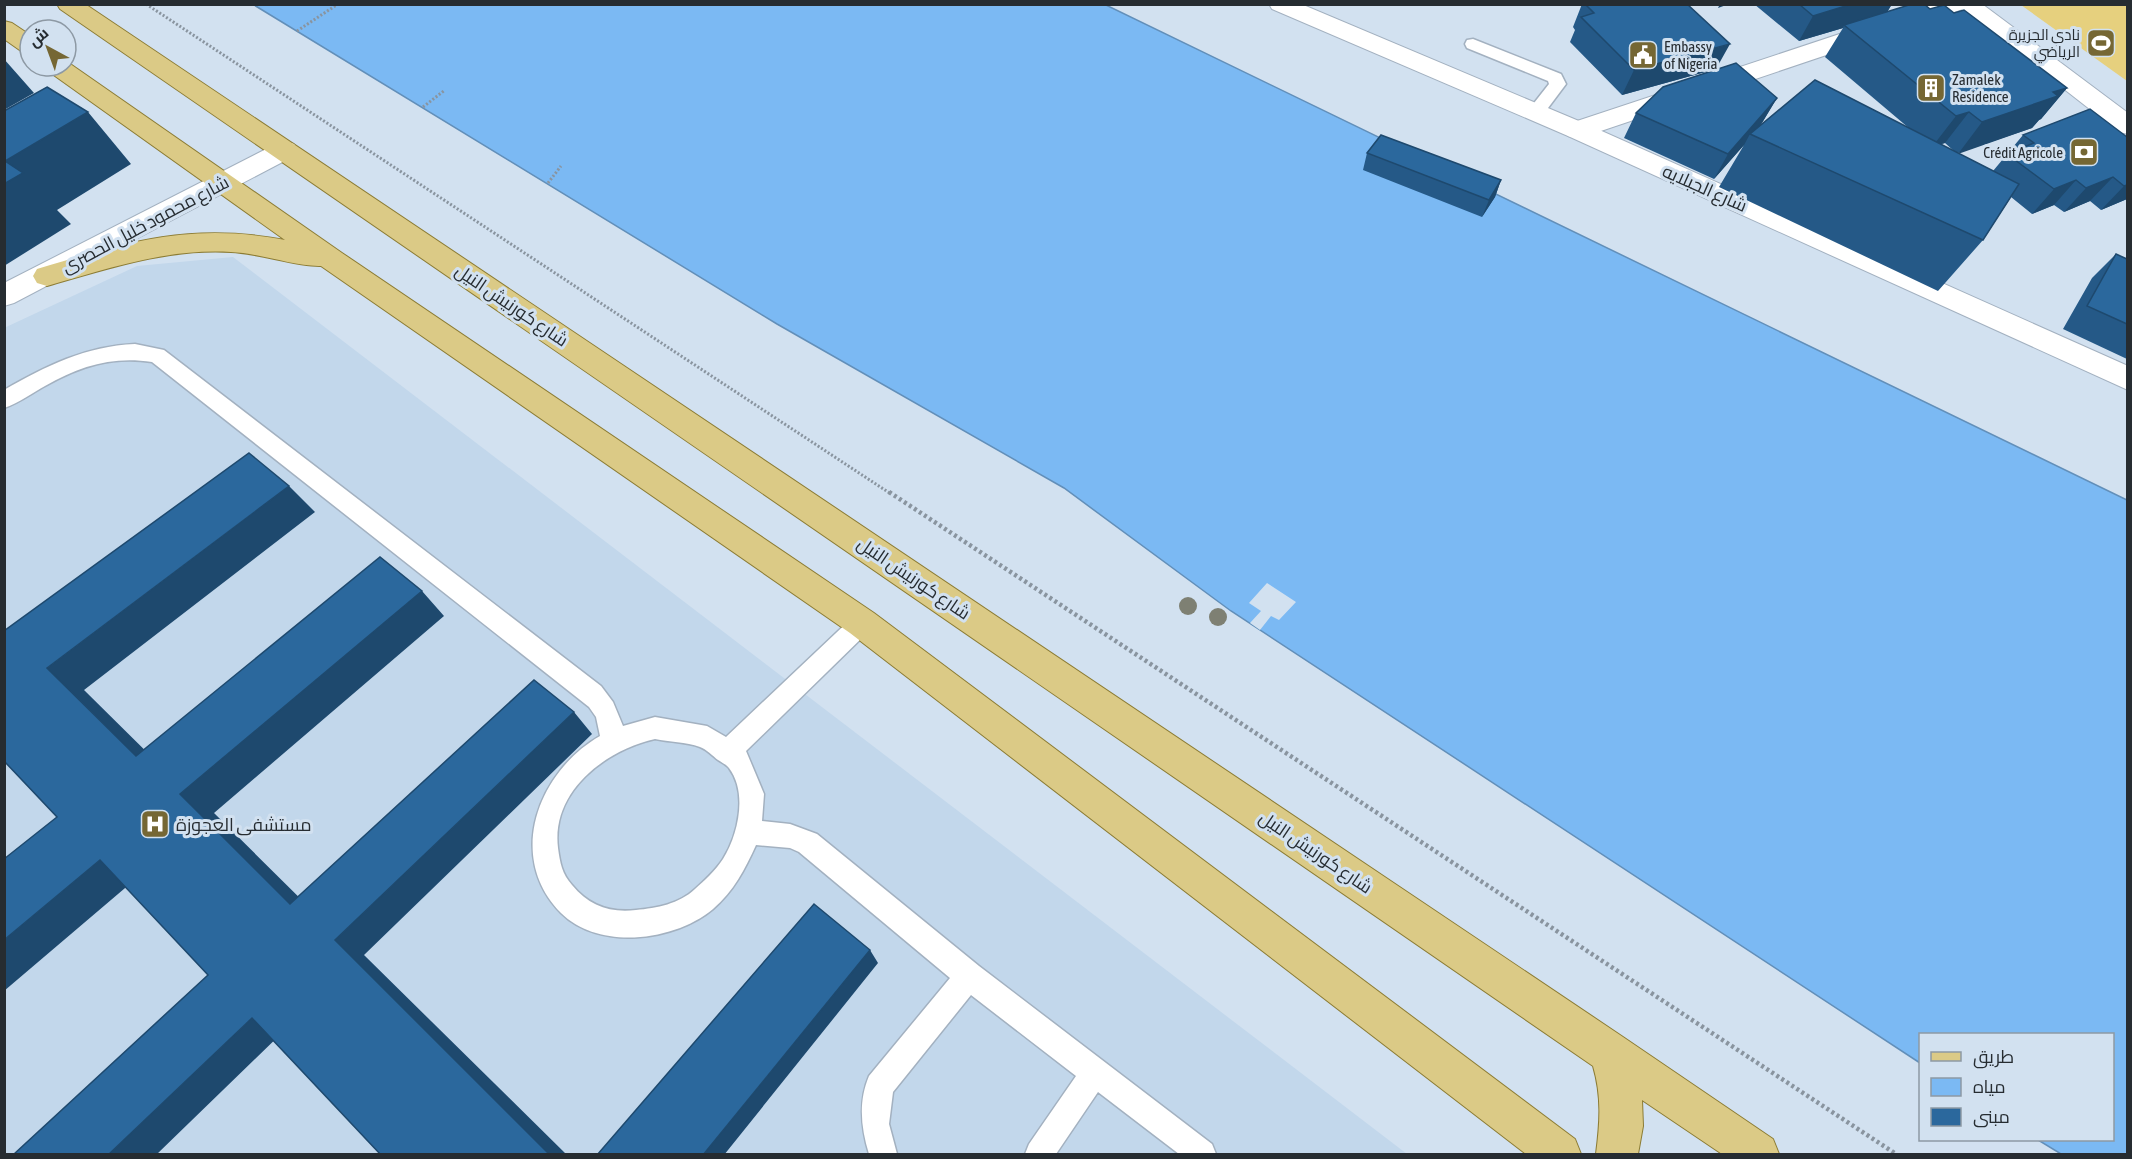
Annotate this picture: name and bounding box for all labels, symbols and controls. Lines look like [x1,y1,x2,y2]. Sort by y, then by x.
north arrow [18,18,78,78]
text: ش [25,23,52,51]
place label: نادي الجزيرة الرياضي [2009,26,2080,64]
sports icon: نادي الجزيرة الرياضي [2085,27,2117,59]
place label: Embassy of Nigeria [1664,38,1717,72]
public building icon: Embassy of Nigeria [1627,39,1659,71]
place label: Zamalek Residence [1952,71,2009,105]
building icon: Zamalek Residence [1915,72,1947,104]
bank icon: Crédit Agricole [2068,136,2100,168]
place label: Crédit Agricole [1983,144,2063,161]
street label: شارع الجبلايه [1659,160,1751,218]
street label: شارع محمود خليل الحصرى [58,171,233,279]
street label: شارع كورنيش النيل [450,259,572,352]
street label: شارع كورنيش النيل [852,532,974,625]
street label: شارع كورنيش النيل [1254,806,1376,899]
hospital icon: مستشفى العجوزة [139,808,171,840]
place label: مستشفى العجوزة [176,814,311,836]
legend [1919,1033,2114,1141]
text: طريق [1973,1046,2014,1069]
text: مياه [1973,1076,2006,1097]
text: مبنى [1973,1106,2010,1128]

